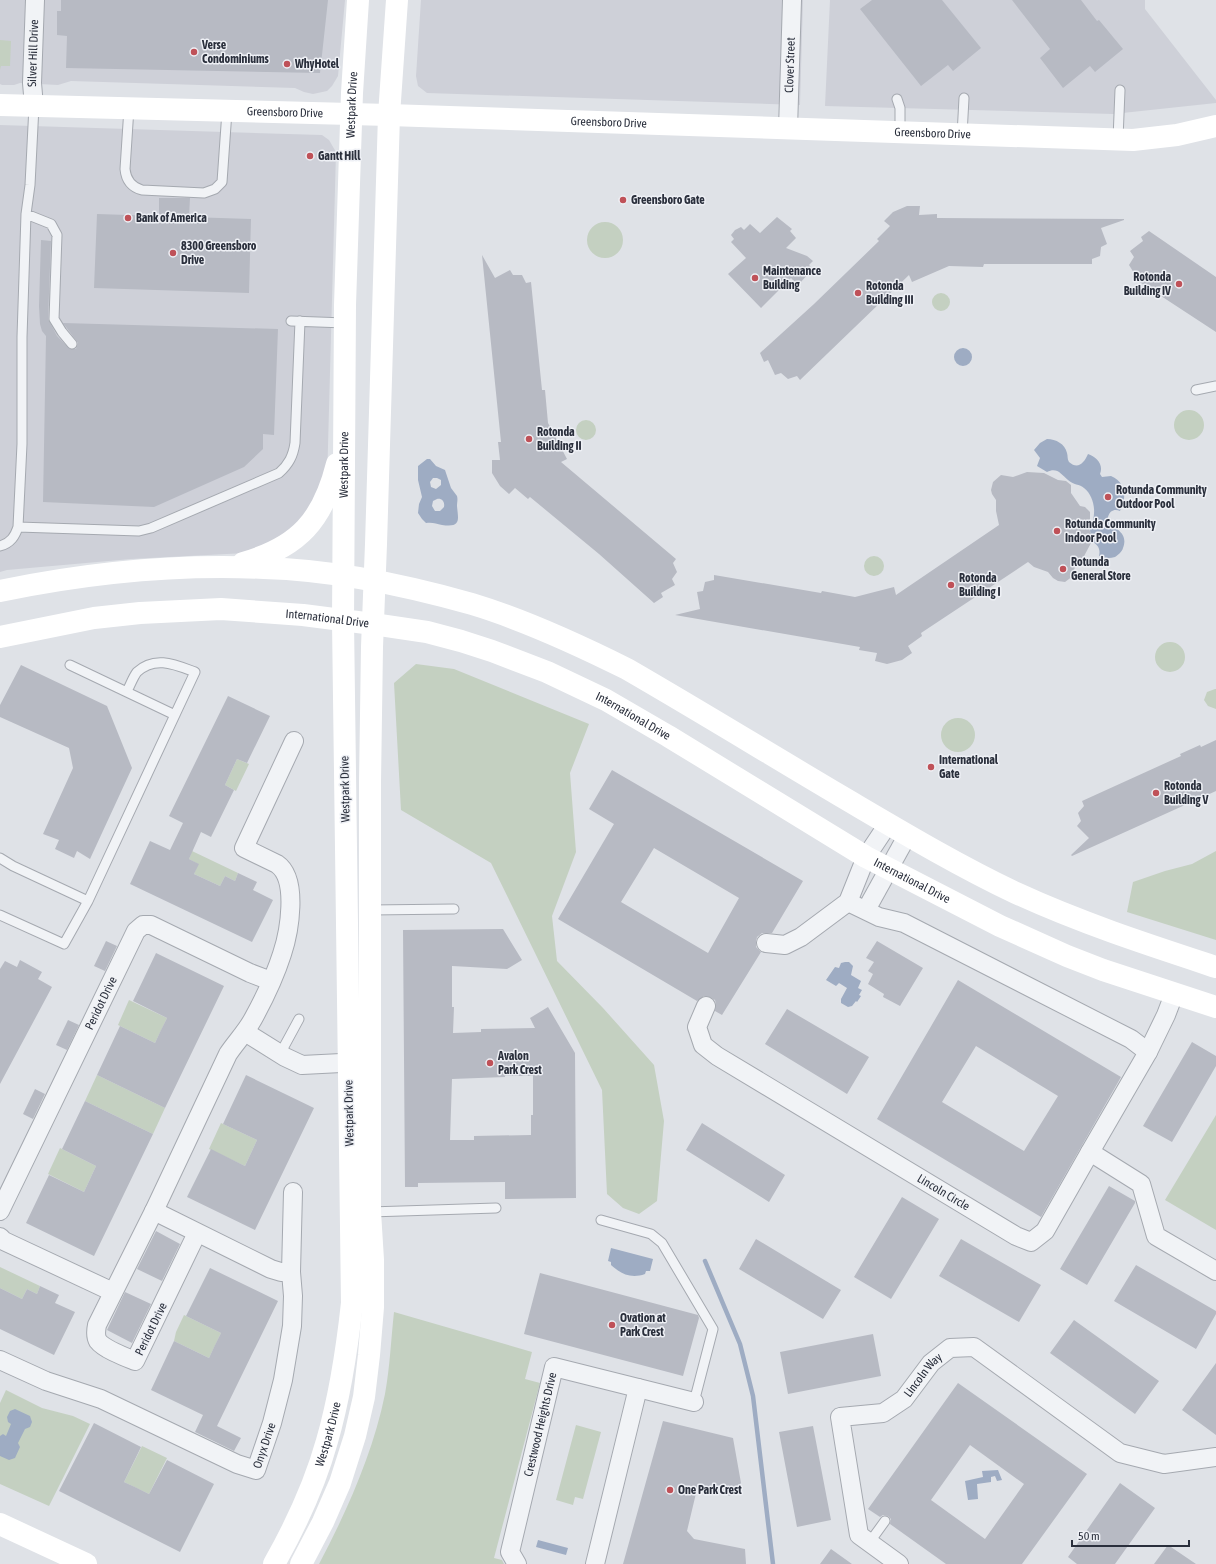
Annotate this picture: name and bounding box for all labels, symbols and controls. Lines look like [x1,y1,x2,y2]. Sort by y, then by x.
street label: Silver Hill Drive [25,19,41,87]
street label: Clover Street [782,36,798,93]
place label: Verse Condominiums [201,38,270,66]
marker: Verse Condominiums [189,47,199,57]
place label: WhyHotel [294,57,340,71]
marker: WhyHotel [282,59,292,69]
street label: Westpark Drive [344,71,360,138]
street label: Greensboro Drive [247,104,323,120]
street label: Greensboro Drive [570,114,647,131]
street label: Greensboro Drive [894,125,971,142]
place label: Gantt Hill [318,149,361,163]
marker: Gantt Hill [305,151,315,161]
place label: Greensboro Gate [631,193,705,207]
marker: Greensboro Gate [618,195,628,205]
place label: Bank of America [136,211,207,225]
marker: Bank of America [123,213,133,223]
place label: 8300 Greensboro Drive [181,239,257,267]
marker: 8300 Greensboro Drive [168,248,178,258]
place label: Maintenance Building [763,264,822,292]
place label: Rotonda Building IV [1124,270,1171,298]
marker: Maintenance Building [750,273,760,283]
place label: Rotonda Building III [866,279,914,307]
marker: Rotonda Building IV [1174,279,1184,289]
marker: Rotonda Building III [853,288,863,298]
place label: Rotonda Building II [537,425,582,453]
street label: Westpark Drive [337,431,351,498]
marker: Rotonda Building II [524,434,534,444]
place label: Rotunda Community Outdoor Pool [1116,483,1207,511]
marker: Rotunda Community Outdoor Pool [1103,492,1113,502]
place label: Rotunda Community Indoor Pool [1065,517,1156,545]
marker: Rotunda Community Indoor Pool [1052,526,1062,536]
place label: Rotunda General Store [1071,555,1131,583]
marker: Rotunda General Store [1058,564,1068,574]
place label: Rotonda Building I [959,571,1000,599]
marker: Rotonda Building I [946,580,956,590]
street label: International Drive [285,607,370,630]
street label: International Drive [593,689,673,743]
place label: International Gate [939,753,999,781]
street label: Westpark Drive [337,756,353,822]
marker: International Gate [926,762,936,772]
place label: Rotonda Building V [1164,779,1208,807]
marker: Rotonda Building V [1151,788,1161,798]
street label: International Drive [871,855,953,906]
street label: Peridot Drive [82,974,120,1032]
place label: Avalon Park Crest [497,1049,542,1077]
marker: Avalon Park Crest [485,1058,495,1068]
street label: Westpark Drive [341,1080,357,1146]
street label: Lincoln Circle [915,1171,972,1213]
street label: Peridot Drive [132,1300,170,1358]
place label: Ovation at Park Crest [620,1311,666,1339]
marker: Ovation at Park Crest [607,1320,617,1330]
street label: Lincoln Way [901,1350,945,1400]
street label: Crestwood Heights Drive [521,1371,559,1478]
street label: Westpark Drive [312,1401,344,1469]
street label: Onyx Drive [250,1421,279,1470]
place label: One Park Crest [678,1483,742,1497]
marker: One Park Crest [665,1485,675,1495]
scale bar [1072,1522,1189,1548]
text: 50 m [1078,1529,1100,1543]

